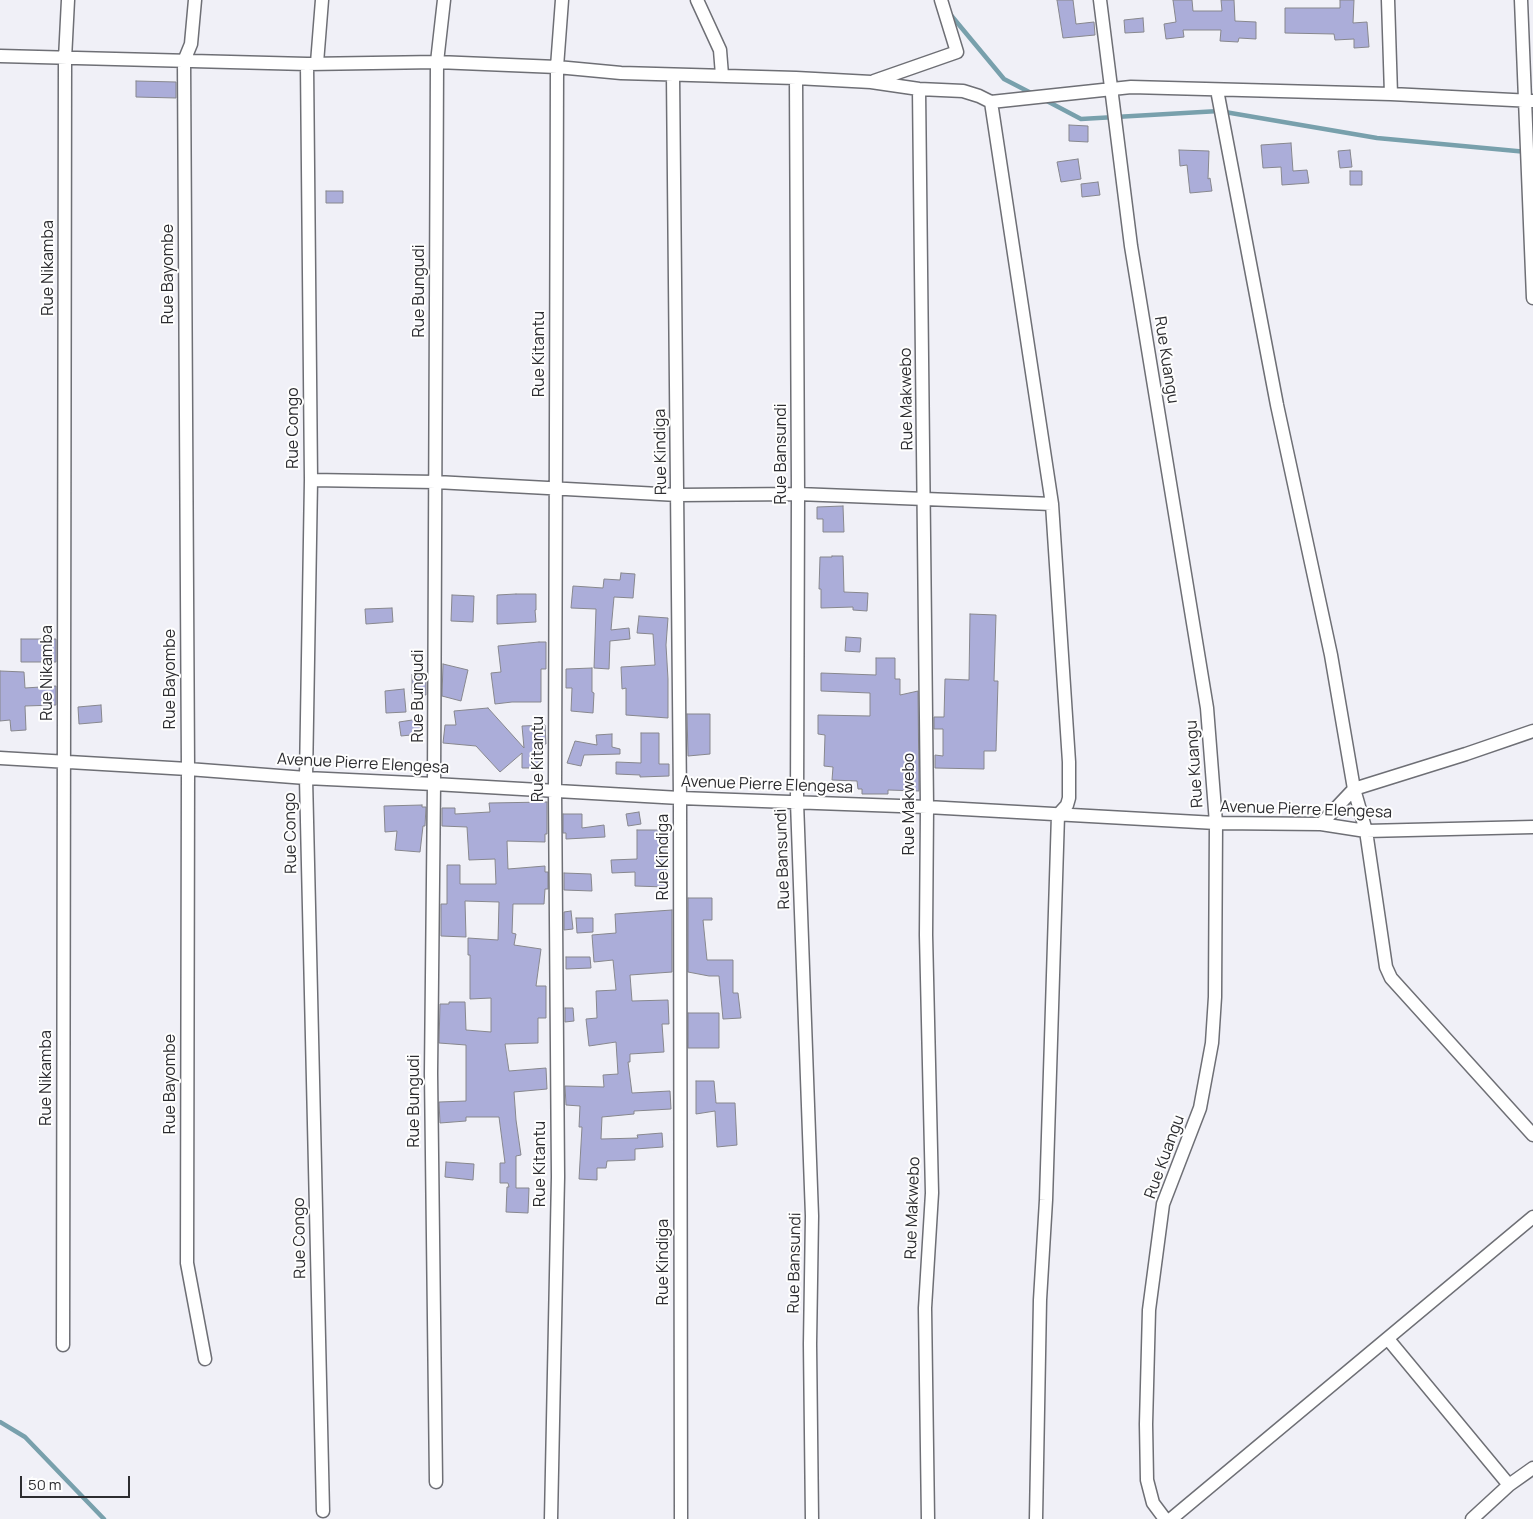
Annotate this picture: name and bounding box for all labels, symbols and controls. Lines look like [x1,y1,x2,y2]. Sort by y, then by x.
street label: Rue Nikamba [39,220,59,316]
street label: Rue Bayombe [159,224,179,324]
street label: Rue Bungudi [410,244,430,338]
street label: Rue Kitantu [530,311,550,397]
street label: Rue Kuangu [1150,315,1182,405]
street label: Rue Makwebo [897,348,917,450]
street label: Rue Congo [284,387,304,469]
street label: Rue Bansundi [772,404,792,504]
street label: Rue Kindiga [651,409,671,495]
street label: Rue Nikamba [38,625,58,721]
street label: Rue Bayombe [161,629,181,729]
street label: Rue Bungudi [409,649,429,743]
street label: Rue Kitantu [529,716,549,802]
street label: Rue Kuangu [1182,719,1208,809]
street label: Avenue Pierre Elengesa [276,750,450,778]
street label: Rue Makwebo [900,753,920,855]
street label: Avenue Pierre Elengesa [681,772,853,798]
street label: Rue Congo [281,792,301,874]
street label: Avenue Pierre Elengesa [1220,797,1392,823]
street label: Rue Bansundi [772,808,794,910]
street label: Rue Kindiga [654,814,674,900]
street label: Rue Nikamba [37,1030,57,1126]
street label: Rue Bayombe [161,1034,181,1134]
street label: Rue Bungudi [405,1054,425,1148]
street label: Rue Kuangu [1141,1112,1189,1202]
street label: Rue Kitantu [531,1121,551,1207]
street label: Rue Makwebo [902,1156,924,1260]
street label: Rue Congo [290,1197,310,1279]
street label: Rue Bansundi [785,1212,805,1314]
street label: Rue Kindiga [654,1219,674,1305]
scale bar [22,1466,132,1498]
text: 50 m [28,1474,62,1495]

